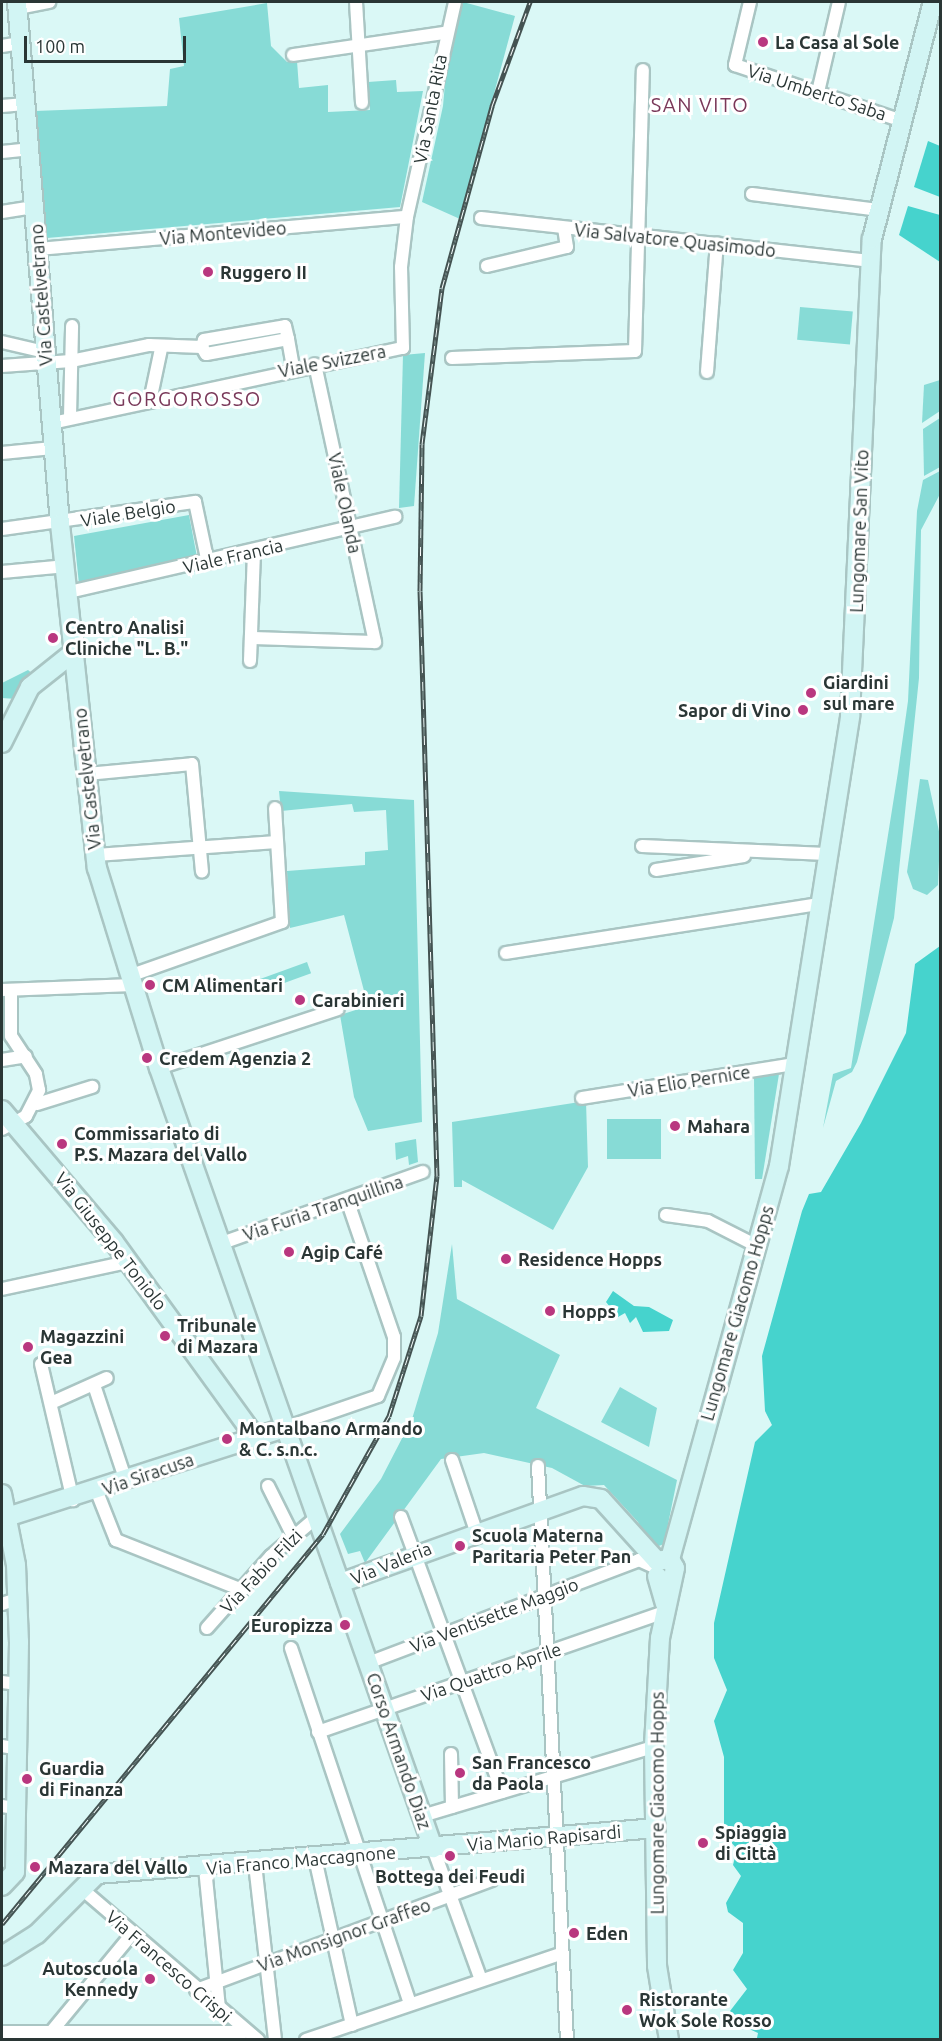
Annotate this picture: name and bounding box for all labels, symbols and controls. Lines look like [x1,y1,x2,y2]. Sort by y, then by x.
scale bar [27,24,189,62]
place label: La Casa al Sole [775,31,899,53]
marker: La Casa al Sole [756,35,770,49]
text: 100 m [35,36,85,56]
street label: Via Santa Rita [409,52,451,166]
street label: Via Umberto Saba [745,59,889,125]
district label: SAN VITO [651,92,749,116]
street label: Via Montevideo [159,217,287,249]
street label: Via Salvatore Quasimodo [573,219,777,261]
street label: Via Castelvetrano [25,223,57,367]
place label: Ruggero II [220,261,307,283]
marker: Ruggero II [201,265,215,279]
street label: Viale Svizzera [276,340,388,382]
district label: GORGOROSSO [112,386,262,410]
street label: Lungomare San Vito [845,449,873,613]
street label: Viale Olanda [324,451,366,555]
street label: Viale Belgio [79,495,177,531]
street label: Viale Francia [181,534,285,578]
place label: Centro Analisi Cliniche "L. B." [65,617,188,660]
marker: Centro Analisi Cliniche "L. B." [46,631,60,645]
place label: Giardini sul mare [823,672,895,714]
marker: Giardini sul mare [804,686,818,700]
place label: Sapor di Vino [678,699,791,721]
marker: Sapor di Vino [796,703,810,717]
street label: Via Castelvetrano [69,707,105,851]
place label: CM Alimentari [162,974,283,996]
marker: CM Alimentari [143,978,157,992]
place label: Carabinieri [312,989,405,1011]
marker: Carabinieri [293,993,307,1007]
place label: Credem Agenzia 2 [159,1047,311,1069]
marker: Credem Agenzia 2 [140,1051,154,1065]
street label: Via Elio Pernice [626,1061,752,1101]
place label: Mahara [687,1115,750,1137]
marker: Mahara [668,1119,682,1133]
place label: Commissariato di P.S. Mazara del Vallo [74,1123,247,1166]
marker: Commissariato di P.S. Mazara del Vallo [55,1137,69,1151]
street label: Via Giuseppe Toniolo [50,1168,172,1314]
street label: Via Furia Tranquillina [240,1170,406,1246]
street label: Lungomare Giacomo Hopps [696,1203,778,1423]
place label: Agip Café [301,1241,383,1263]
marker: Agip Café [282,1245,296,1259]
place label: Residence Hopps [518,1248,662,1270]
marker: Residence Hopps [499,1252,513,1266]
place label: Hopps [562,1300,616,1322]
marker: Hopps [543,1304,557,1318]
place label: Tribunale di Mazara [177,1315,258,1358]
place label: Magazzini Gea [40,1326,124,1368]
marker: Tribunale di Mazara [158,1329,172,1343]
marker: Magazzini Gea [21,1340,35,1354]
place label: Montalbano Armando & C. s.n.c. [239,1418,423,1460]
marker: Montalbano Armando & C. s.n.c. [220,1432,234,1446]
street label: Via Siracusa [99,1448,197,1500]
street label: Via Fabio Filzi [216,1524,306,1618]
place label: Scuola Materna Paritaria Peter Pan [472,1525,631,1568]
street label: Via Valeria [347,1537,435,1589]
marker: Scuola Materna Paritaria Peter Pan [453,1539,467,1553]
street label: Via Ventisette Maggio [407,1573,581,1657]
place label: Europizza [251,1614,333,1636]
marker: Europizza [338,1618,352,1632]
street label: Via Quattro Aprile [418,1638,564,1706]
street label: Corso Armando Diaz [362,1670,436,1832]
street label: Lungomare Giacomo Hopps [646,1692,668,1914]
place label: San Francesco da Paola [472,1752,591,1794]
place label: Guardia di Finanza [39,1758,123,1800]
marker: San Francesco da Paola [453,1766,467,1780]
marker: Guardia di Finanza [20,1772,34,1786]
street label: Via Mario Rapisardi [466,1821,622,1855]
place label: Spiaggia di Città [715,1822,787,1864]
marker: Spiaggia di Città [696,1836,710,1850]
street label: Via Franco Maccagnone [205,1841,397,1879]
marker: Bottega dei Feudi [443,1849,457,1863]
place label: Mazara del Vallo [48,1856,188,1878]
marker: Mazara del Vallo [26,1858,44,1876]
place label: Bottega dei Feudi [375,1865,525,1887]
street label: Via Monsignor Graffeo [254,1894,434,1976]
street label: Via Francesco Crispi [102,1906,236,2026]
place label: Eden [586,1922,628,1944]
marker: Eden [567,1926,581,1940]
place label: Autoscuola Kennedy [42,1958,138,2000]
marker: Autoscuola Kennedy [143,1972,157,1986]
place label: Ristorante Wok Sole Rosso [639,1989,772,2032]
marker: Ristorante Wok Sole Rosso [620,2003,634,2017]

